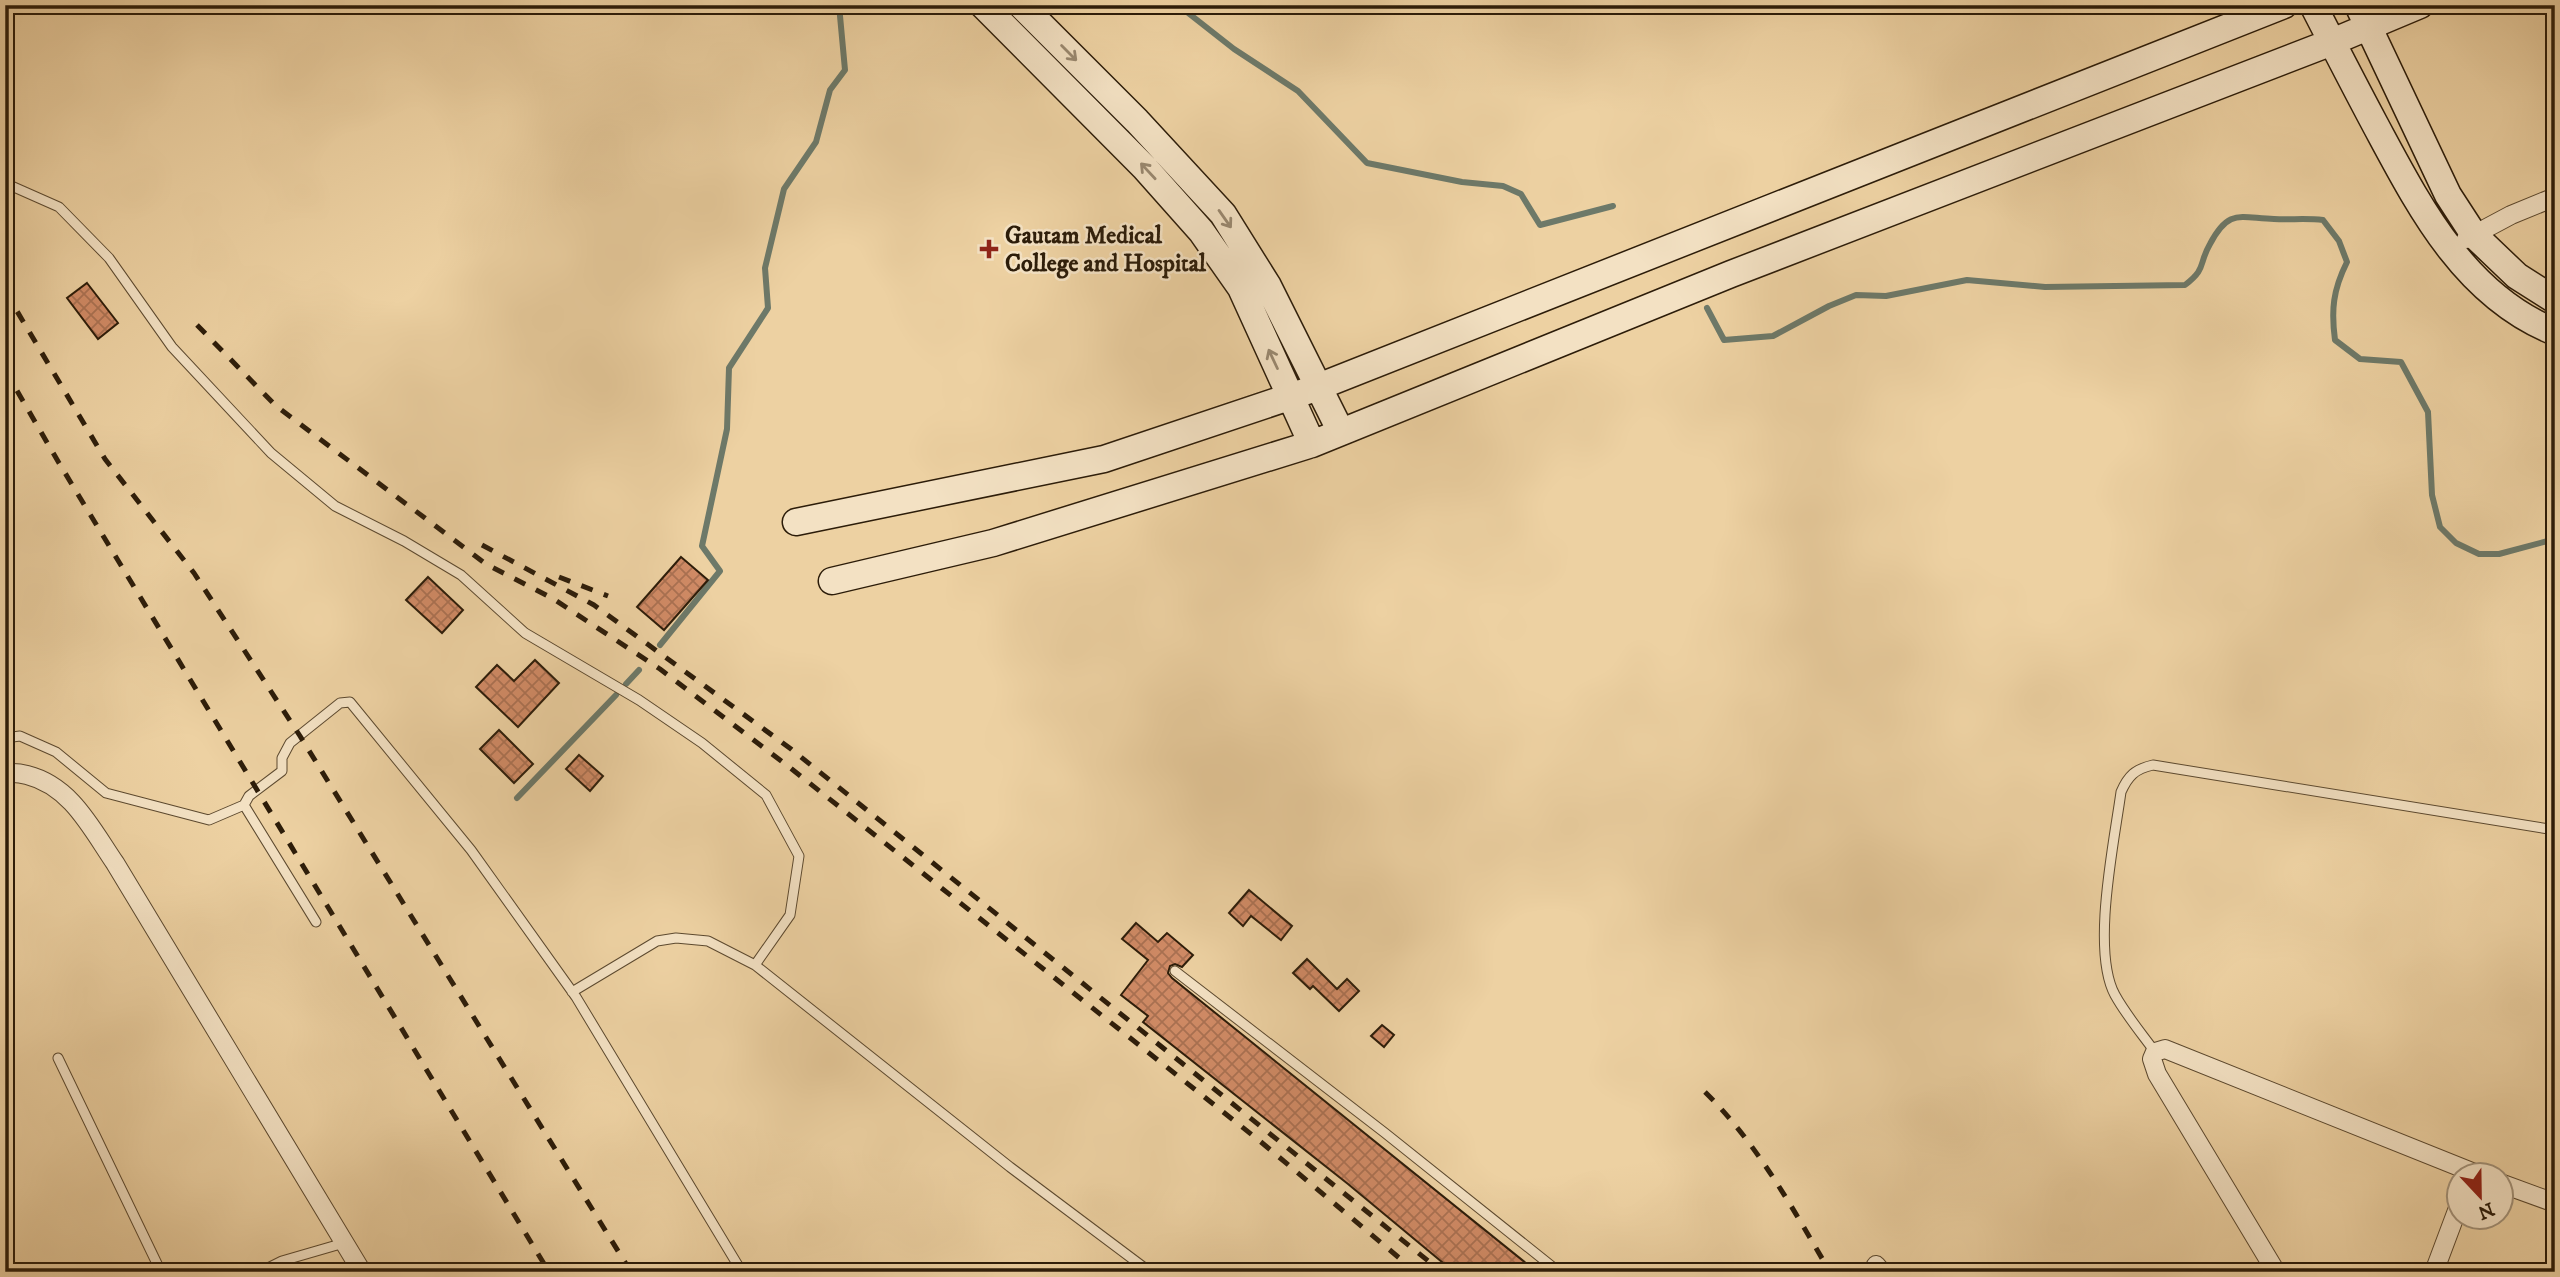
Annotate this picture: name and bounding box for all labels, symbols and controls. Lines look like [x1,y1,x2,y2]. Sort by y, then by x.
one-way arrow [1061,45,1078,62]
one-way arrow [1140,162,1156,180]
one-way arrow [1218,209,1232,228]
place label: Gautam Medical College and Hospital [1005,221,1207,279]
marker: Gautam Medical College and Hospital [979,239,999,259]
one-way arrow [1266,349,1280,370]
north arrow [2444,1162,2514,1232]
text: N [2474,1197,2497,1224]

